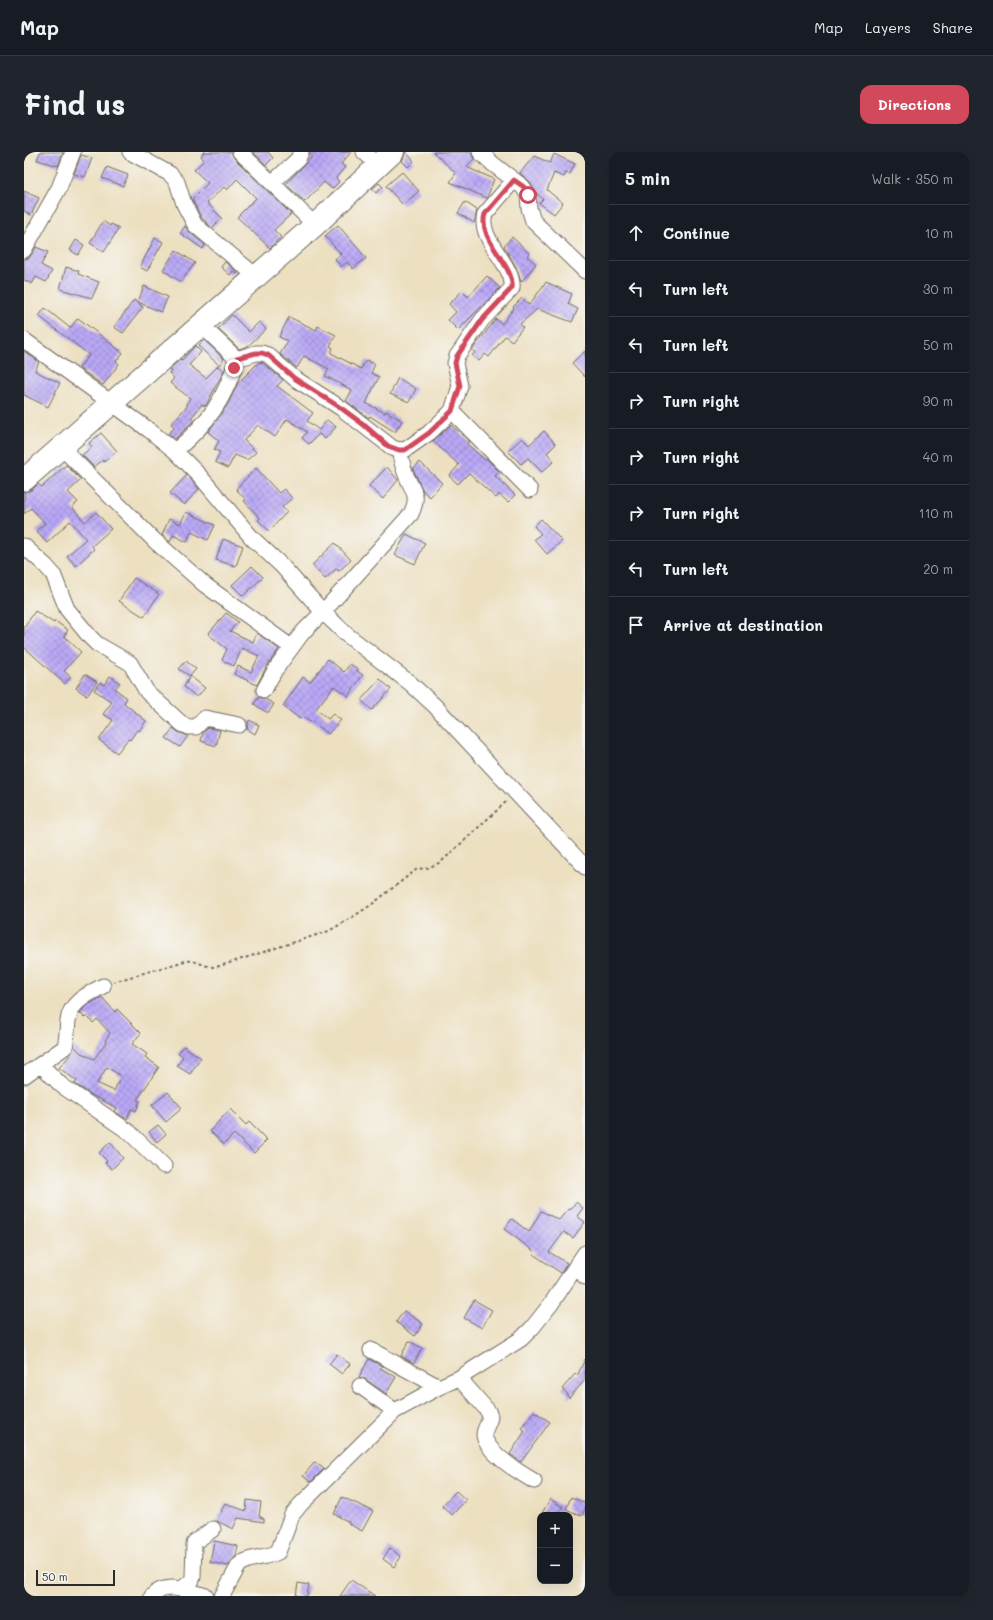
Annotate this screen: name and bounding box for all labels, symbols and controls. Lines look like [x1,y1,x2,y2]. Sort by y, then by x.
text: Map [20,15,59,40]
text: Map [814,18,843,37]
text: Layers [865,18,911,37]
text: Share [933,18,973,37]
button: Directions [860,85,969,124]
text: Find us [24,86,125,122]
text: 5 min [625,167,670,189]
text: Walk · 350 m [872,170,953,187]
route start [519,186,537,204]
icon: ahead [625,222,647,244]
text: Continue [663,223,730,243]
text: 10 m [925,224,953,241]
icon: left [625,278,647,300]
text: Turn left [663,279,728,299]
text: 30 m [923,280,953,297]
icon: left [625,334,647,356]
text: Turn left [663,335,728,355]
text: 50 m [923,336,953,353]
route end [225,359,243,377]
icon: right [625,390,647,412]
text: Turn right [663,391,740,411]
text: 90 m [923,392,953,409]
icon: right [625,446,647,468]
text: Turn right [663,447,740,467]
text: 40 m [923,448,953,465]
icon: right [625,502,647,524]
text: Turn right [663,503,740,523]
text: 110 m [919,504,953,521]
icon: left [625,558,647,580]
text: Turn left [663,559,728,579]
text: 20 m [923,560,953,577]
icon: arrive [625,614,647,636]
text: Arrive at destination [663,615,823,635]
map controls [537,1512,573,1584]
button: + [537,1512,573,1548]
button: − [537,1548,573,1584]
scale bar [36,1568,115,1587]
text: 50 m [42,1569,68,1584]

